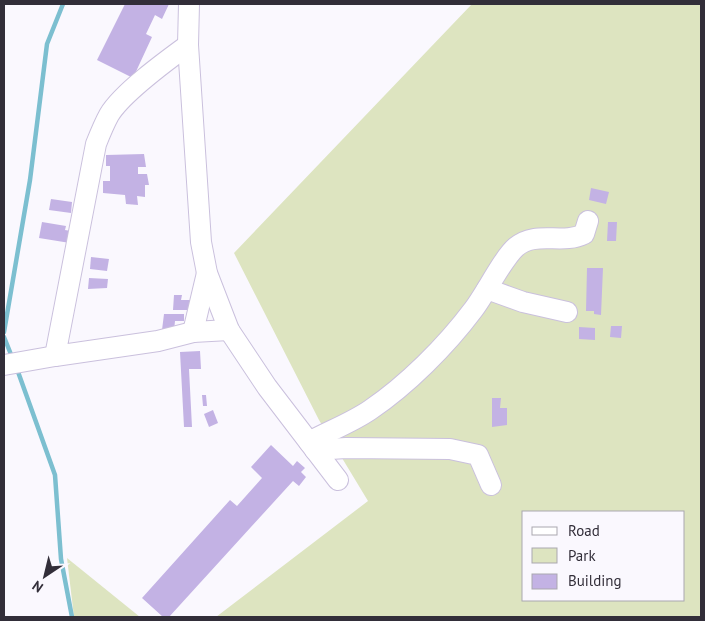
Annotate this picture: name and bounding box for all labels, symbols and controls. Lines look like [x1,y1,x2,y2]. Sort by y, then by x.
legend [522,511,685,601]
text: Road [568,521,600,540]
text: Park [568,546,596,565]
north arrow [20,551,70,601]
text: Building [568,571,622,590]
text: N [29,577,46,597]

